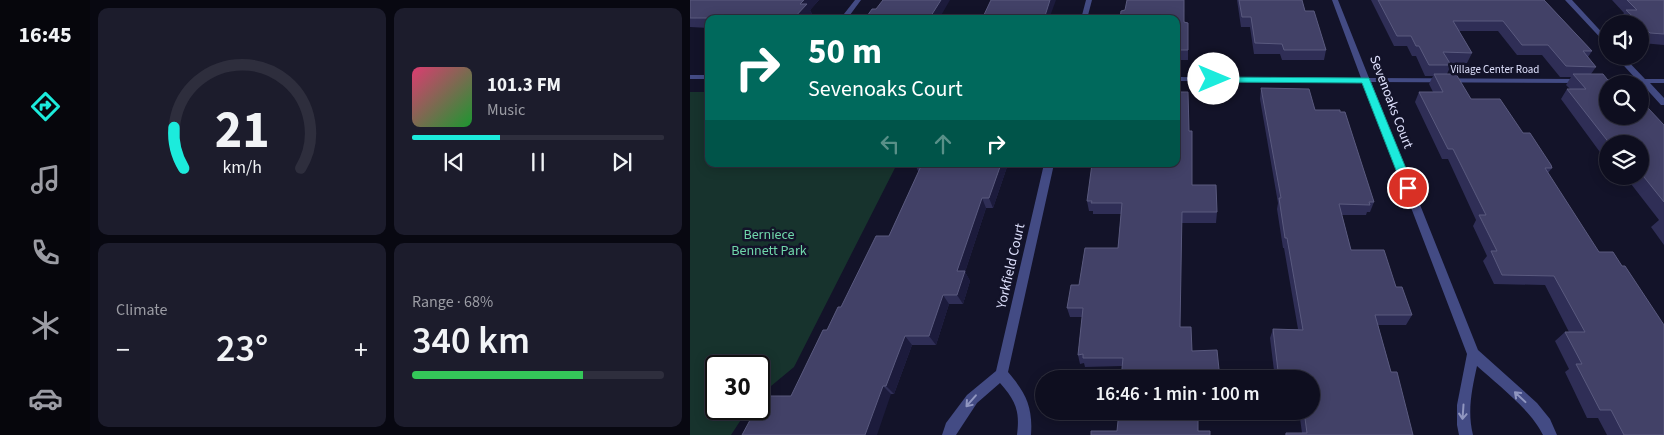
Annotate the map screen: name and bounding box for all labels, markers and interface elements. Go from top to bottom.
map controls [1599,15,1649,185]
button: sound [1599,15,1649,65]
text: 16:45 [18,19,72,51]
text: 50 m [808,27,882,77]
icon: right [725,35,790,100]
position arrow [1187,52,1239,104]
street label: Sevenoaks Court [1364,52,1418,152]
street label: Village Center Road [1451,62,1539,77]
text: 101.3 FM [487,72,561,99]
text: Sevenoaks Court [808,73,963,105]
button: search [1599,75,1649,125]
icon: directions [28,89,63,124]
text: 21 [215,94,269,168]
text: Music [487,99,525,121]
icon: left [876,130,904,158]
icon: ahead [929,130,957,158]
icon: right [982,130,1010,158]
button: layers [1599,135,1649,185]
icon: previous [440,148,468,176]
icon: pause [524,148,552,176]
icon: next [608,148,636,176]
text: km/h [222,155,262,180]
icon: music [28,162,63,197]
pin [1387,167,1429,209]
icon: arrive [1394,174,1422,202]
street label: Yorkfield Court [991,221,1031,312]
park label: Berniece Bennett Park [731,225,807,261]
icon: phone [28,235,63,270]
text: Range · 68% [412,291,493,313]
text: Climate [116,299,167,321]
icon: climate [28,308,63,343]
text: 340 km [412,314,530,368]
text: 23° [216,322,268,376]
text: − [116,330,130,370]
text: + [354,330,368,370]
speed limit sign: 30 [705,355,770,420]
icon: car [28,381,63,416]
text: 16:46 · 1 min · 100 m [1095,381,1260,408]
one-way arrow [1514,391,1527,403]
one-way arrow [965,395,977,408]
one-way arrow [1458,404,1467,420]

